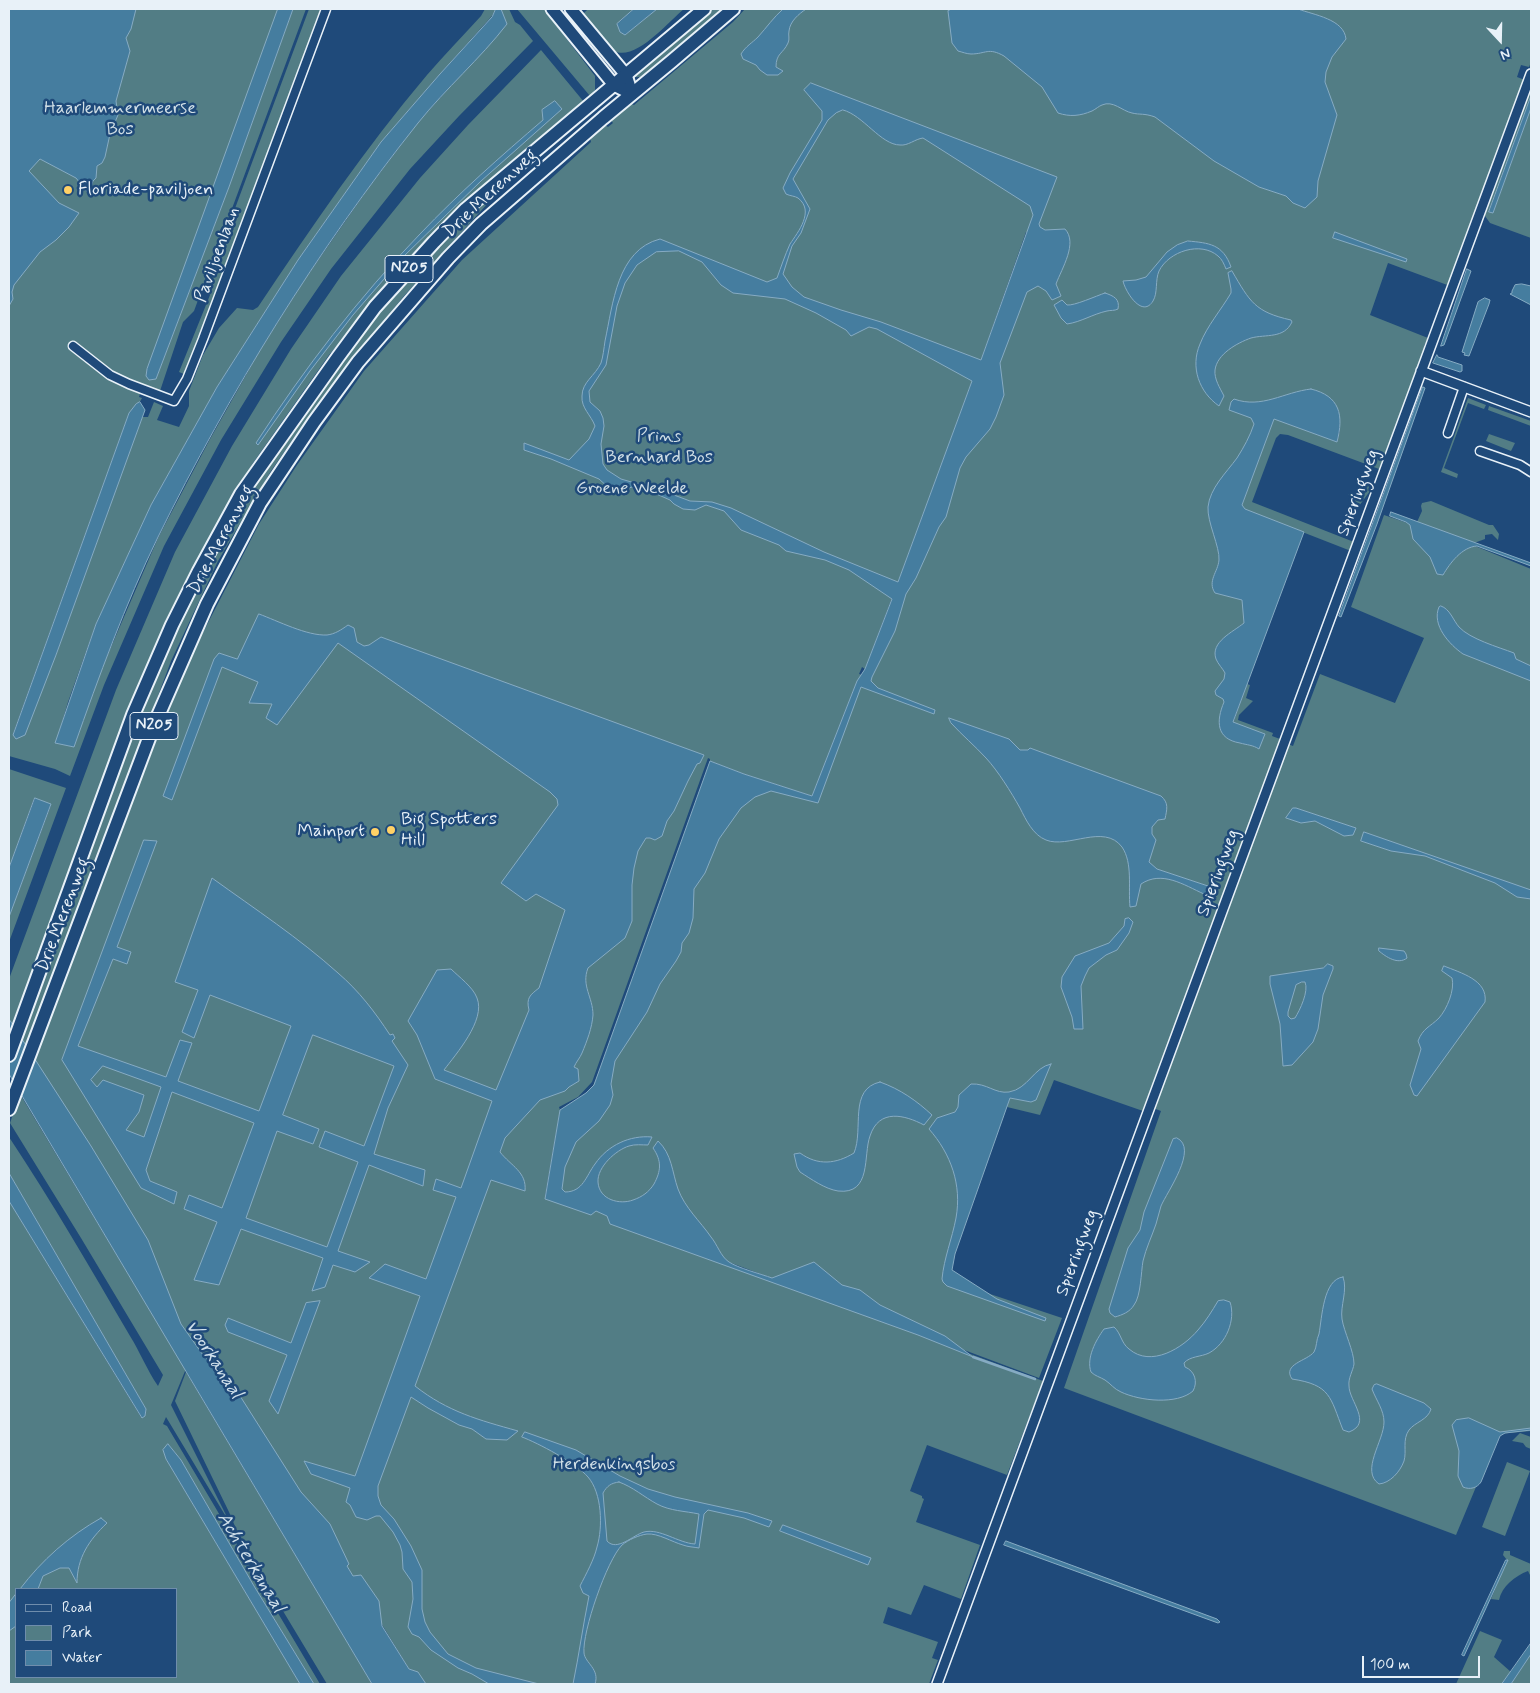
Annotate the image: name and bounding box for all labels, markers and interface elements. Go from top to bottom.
north arrow [1475,15,1525,65]
text: N [1498,44,1513,64]
park label: Haarlemmermeerse Bos [44,98,196,140]
street label: Drie Merenweg [440,145,542,243]
place label: Floriade-paviljoen [78,179,213,201]
marker: Floriade-paviljoen [62,184,74,196]
street label: Paviljoenlaan [191,204,245,306]
road number: N205 [385,255,433,282]
park label: Prins Bernhard Bos [605,426,713,468]
street label: Spieringweg [1333,447,1385,539]
park label: Groene Weelde [576,478,688,500]
street label: Drie Merenweg [184,482,260,598]
road number: N205 [130,712,178,739]
place label: Big Spotters Hill [401,809,497,852]
place label: Mainport [297,821,365,843]
marker: Big Spotters Hill [385,824,397,836]
marker: Mainport [369,826,381,838]
street label: Spieringweg [1193,827,1245,919]
street label: Drie Merenweg [32,855,96,975]
street label: Spieringweg [1052,1207,1104,1299]
water label: Voorkanaal [179,1317,247,1403]
park label: Herdenkingsbos [553,1454,675,1476]
water label: Achterkanaal [211,1509,289,1617]
legend [15,1588,178,1678]
text: Road [62,1598,92,1618]
text: Park [62,1623,92,1643]
scale bar [1365,1646,1482,1678]
text: Water [62,1648,102,1668]
text: 100 m [1370,1655,1410,1675]

